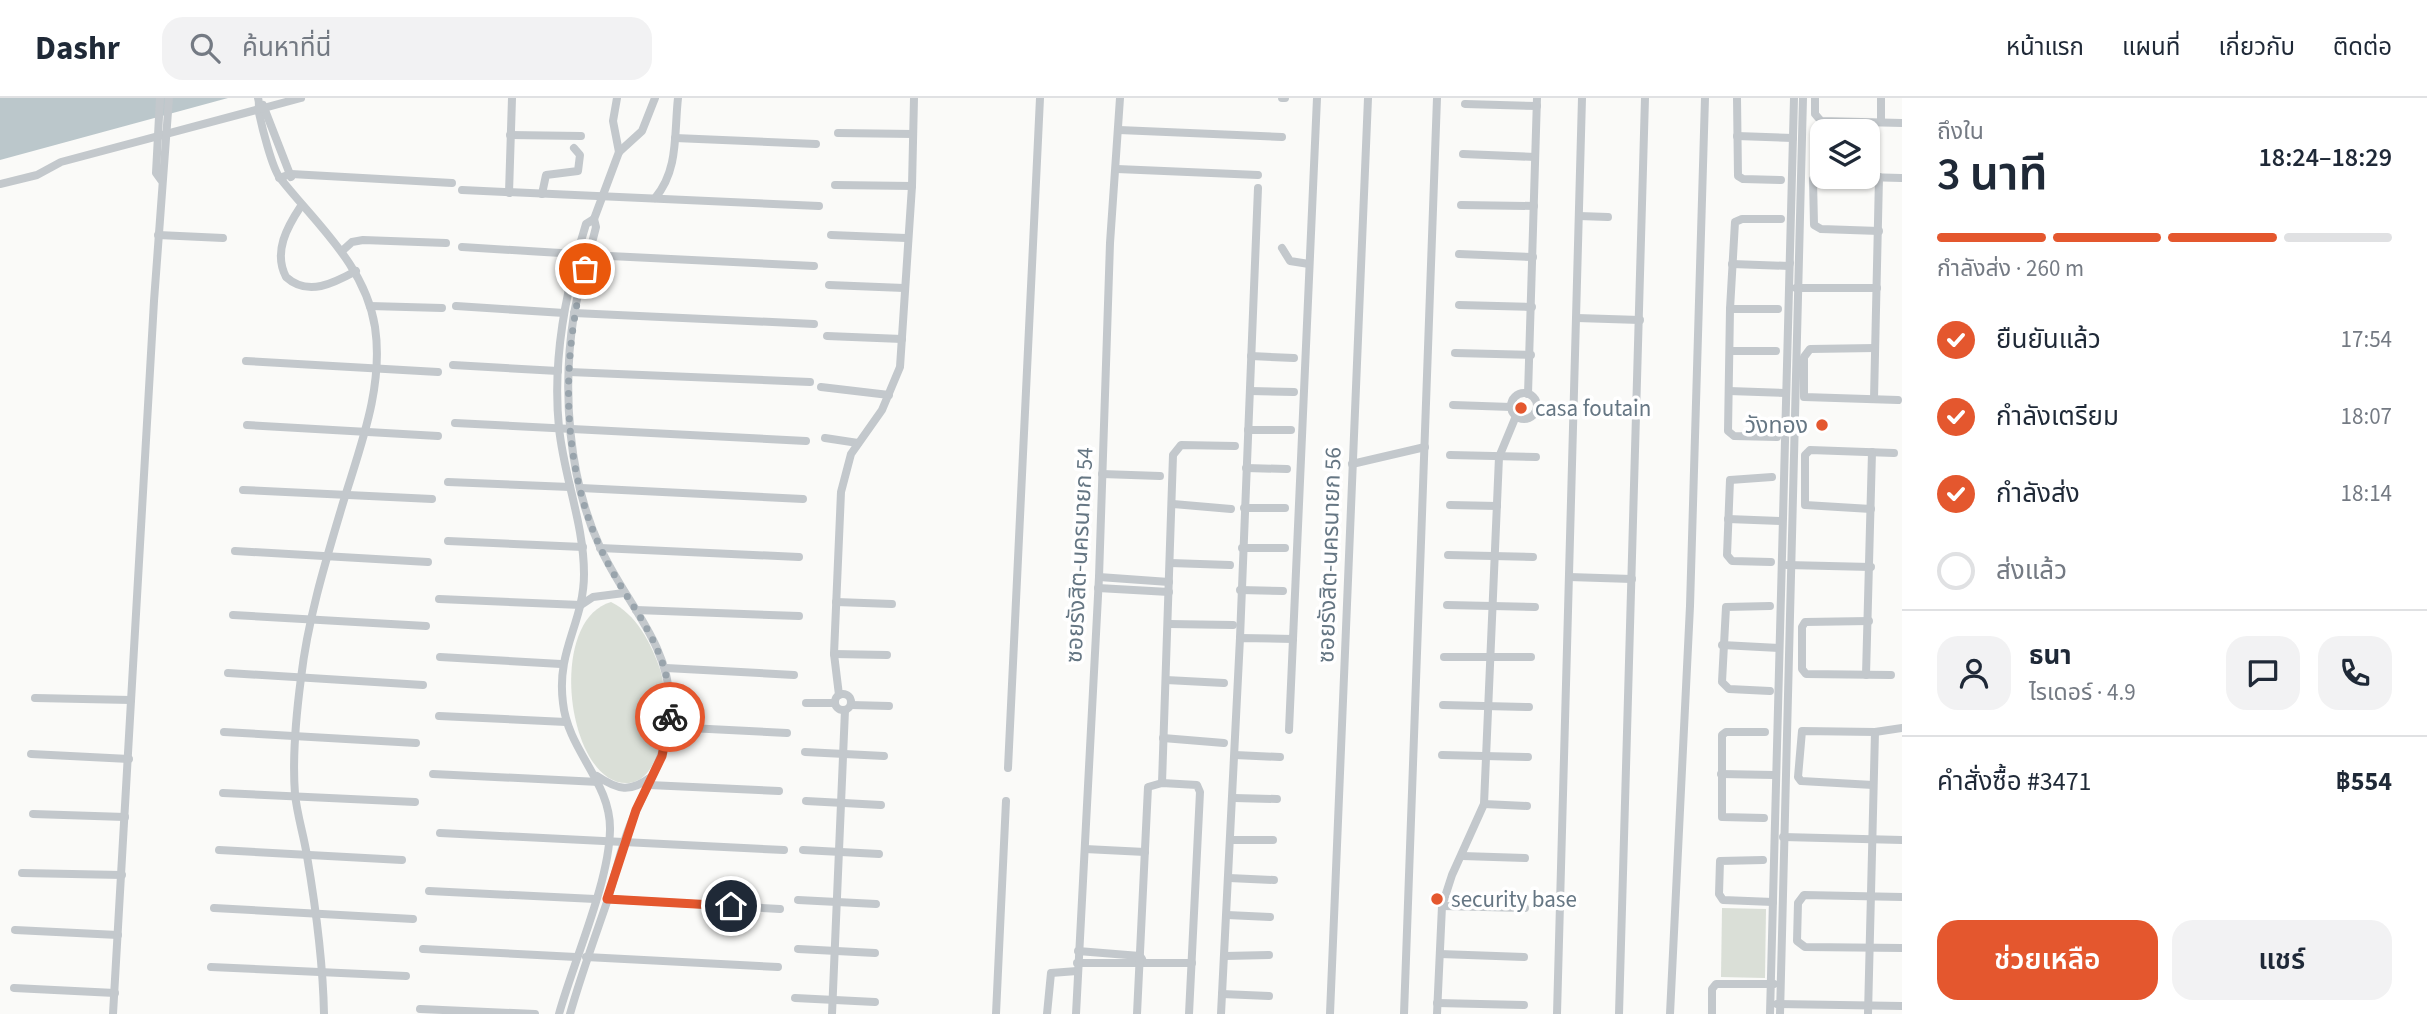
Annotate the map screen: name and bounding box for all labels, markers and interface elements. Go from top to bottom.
search box [162,17,652,80]
text: Dashr [35,25,120,72]
icon: search [186,29,224,67]
text: ค้นหาที่นี่ [242,29,331,66]
text: หน้าแรก [2006,30,2084,65]
text: แผนที่ [2122,30,2180,65]
text: เกี่ยวกับ [2218,30,2295,65]
text: ติดต่อ [2333,30,2392,65]
text: ถึงใน [1937,115,1984,148]
map controls [1810,119,1880,189]
button: layers [1810,119,1880,189]
text: 18:24–18:29 [2259,139,2392,176]
text: 3 นาที [1937,142,2048,207]
pin [555,239,615,299]
icon: bag [566,250,604,288]
text: กำลังส่ง · 260 m [1937,252,2084,285]
icon: check [1937,321,1975,359]
text: ยืนยันแล้ว [1996,321,2101,358]
text: 17:54 [2341,323,2392,356]
place label: casa foutain [1535,392,1651,425]
icon: check [1937,398,1975,436]
text: กำลังเตรียม [1996,398,2119,435]
marker: casa foutain [1513,400,1529,416]
text: 18:07 [2341,400,2392,433]
place label: วังทอง [1745,409,1808,442]
marker: วังทอง [1814,417,1830,433]
street label: ซอยรังสิต-นครนายก 54 [1057,446,1102,664]
street label: ซอยรังสิต-นครนายก 56 [1309,447,1350,664]
icon: check [1937,475,1975,513]
text: กำลังส่ง [1996,475,2080,512]
text: 18:14 [2341,477,2392,510]
text: ส่งแล้ว [1996,552,2067,589]
button: person [1937,636,2011,710]
button: chat [2226,636,2300,710]
button: phone [2318,636,2392,710]
text: ธนา [2029,637,2072,674]
text: ไรเดอร์ · 4.9 [2029,676,2136,709]
courier [635,682,705,752]
icon: bike [651,698,689,736]
text: คำสั่งซื้อ #3471 [1937,763,2092,800]
text: ฿554 [2336,763,2392,800]
pin [701,876,761,936]
place label: security base [1451,883,1577,916]
icon: home [712,887,750,925]
marker: security base [1429,891,1445,907]
button: ช่วยเหลือ [1937,920,2158,1000]
button: แชร์ [2172,920,2392,1000]

